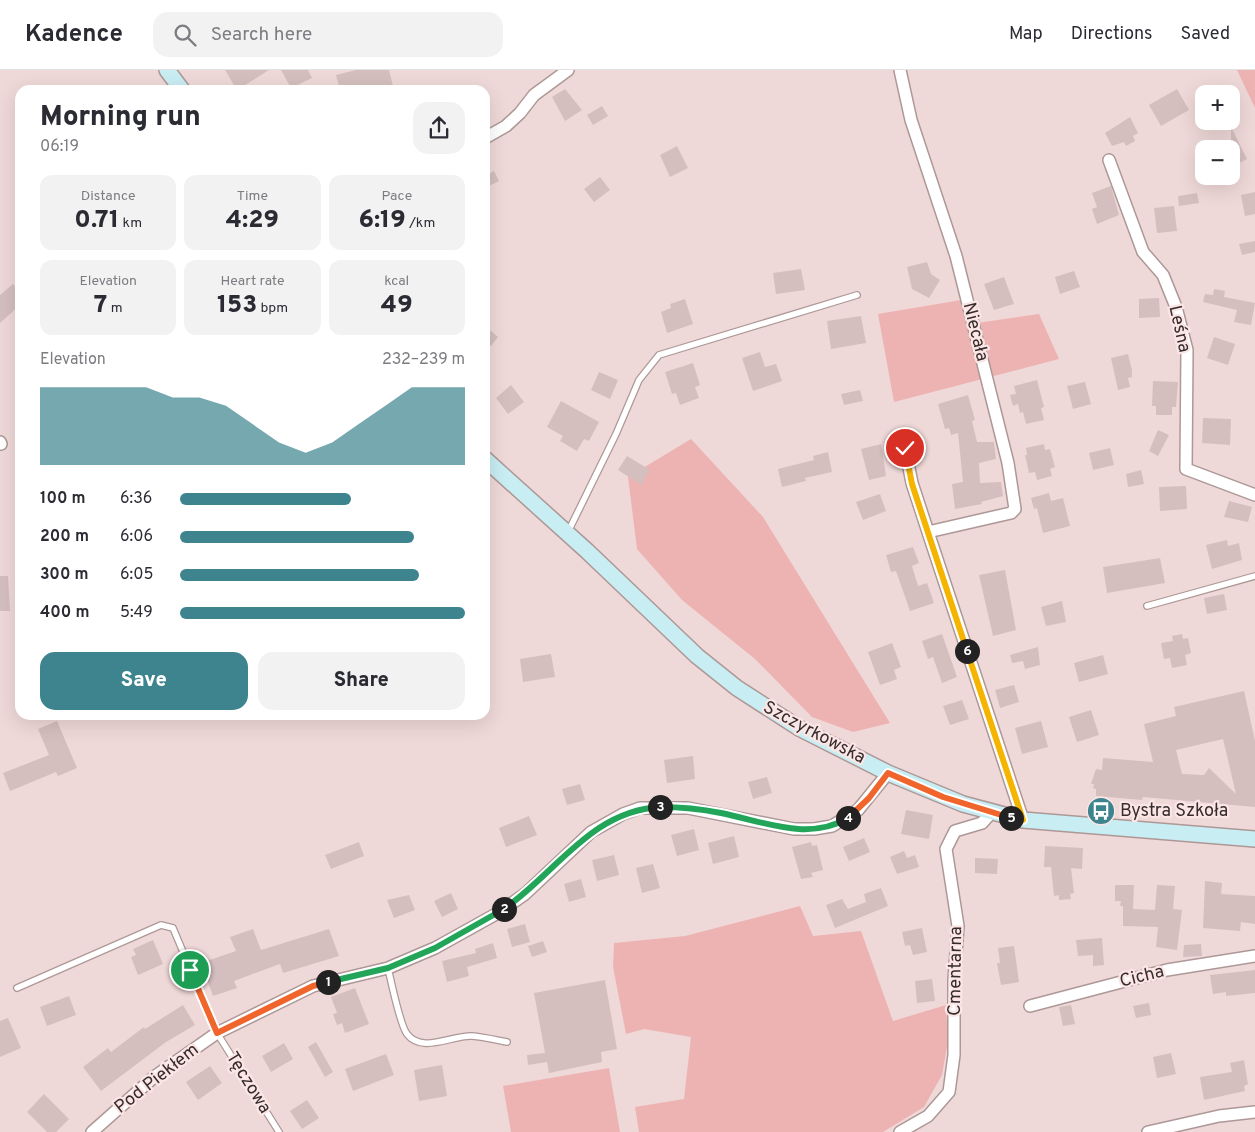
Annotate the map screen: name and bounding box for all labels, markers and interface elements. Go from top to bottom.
search box [153,12,503,57]
text: Kadence [25,20,123,50]
icon: search [171,21,199,49]
text: Search here [211,23,312,47]
text: Map [1009,23,1043,46]
text: Directions [1071,23,1153,46]
text: Saved [1181,23,1230,46]
map controls [1195,85,1240,185]
button: + [1195,85,1240,130]
text: Morning run [40,100,201,136]
button: share [413,102,465,154]
text: 06:19 [40,137,79,157]
button: − [1195,140,1240,185]
text: Distance [81,188,136,205]
text: Time [237,188,268,205]
text: Pace [381,188,412,205]
text: 0.71 [74,205,119,237]
text: 4:29 [226,205,279,237]
text: 6:19 [358,205,406,237]
text: km [119,215,142,232]
text: /km [406,215,435,232]
text: Elevation [79,273,137,290]
text: Heart rate [220,273,285,290]
text: kcal [384,273,409,290]
text: 7 [94,290,107,322]
text: 153 [217,290,257,322]
text: 49 [381,290,413,322]
text: m [107,300,123,317]
text: bpm [257,300,288,317]
street label: Niecała [957,300,993,364]
street label: Leśna [1162,303,1196,355]
text: Elevation [40,350,106,370]
text: 232–239 m [382,350,465,370]
pin [884,427,926,469]
icon: check [891,434,919,462]
text: 100 m [40,489,86,509]
text: 6:36 [120,489,152,509]
text: 200 m [40,527,89,547]
text: 6:06 [120,527,153,547]
text: 300 m [40,565,88,585]
text: 6:05 [120,565,153,585]
text: 400 m [40,603,89,623]
text: 5:49 [120,603,153,623]
pin: 6 [954,638,980,664]
text: 6 [963,643,972,660]
button: Save [40,652,248,710]
button: Share [258,652,465,710]
street label: Szczyrkowska [759,696,869,770]
pin: 3 [648,794,672,820]
bus stop icon: Bystra Szkoła [1086,796,1116,826]
text: 3 [656,799,665,816]
place label: Bystra Szkoła [1120,800,1228,823]
pin: 4 [836,806,860,830]
pin: 5 [998,806,1024,830]
text: 4 [844,810,853,827]
text: 5 [1007,810,1016,827]
pin: 2 [492,896,516,922]
text: 2 [500,901,509,918]
street label: Cmentarna [944,926,968,1016]
pin [169,949,211,991]
icon: arrive [176,956,204,984]
street label: Cicha [1117,960,1167,994]
pin: 1 [316,970,340,994]
text: 1 [326,974,331,991]
street label: Pod Piekłem [110,1039,204,1119]
street label: Tęczowa [220,1048,276,1118]

